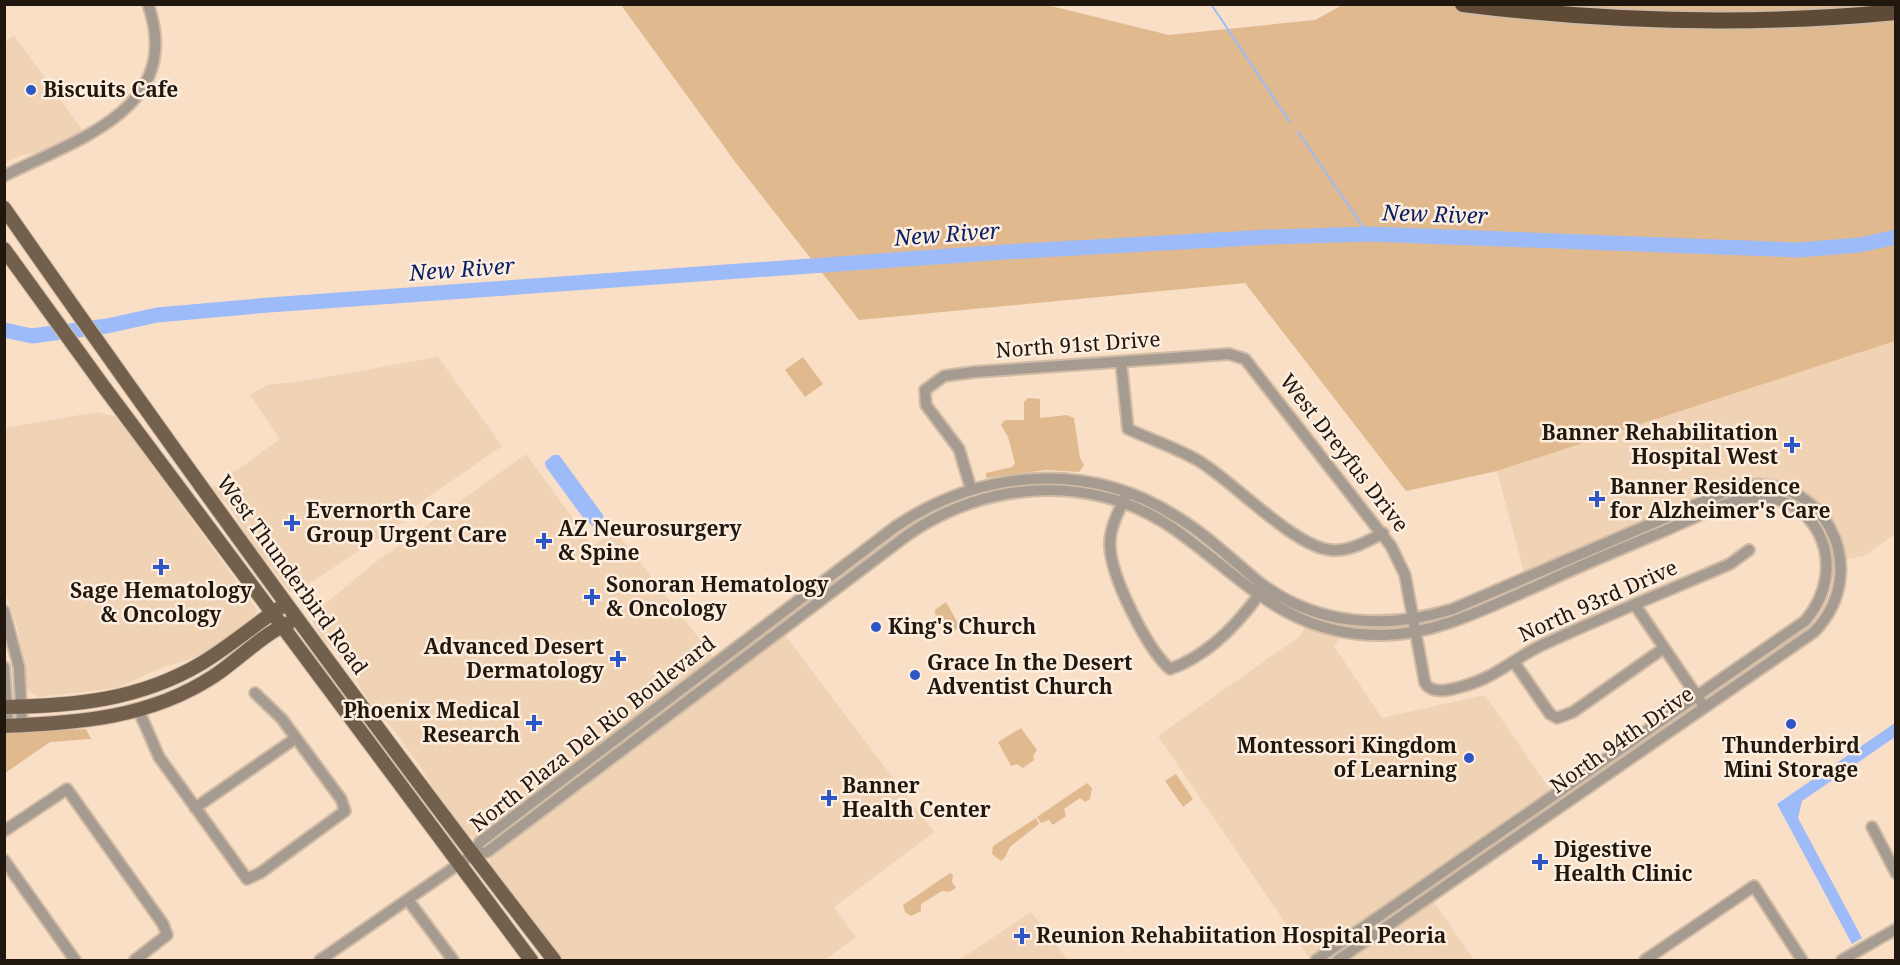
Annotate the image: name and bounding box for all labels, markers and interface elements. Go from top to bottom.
place label: Biscuits Cafe [43,75,178,103]
marker: Biscuits Cafe [24,83,38,97]
water label: New River [1381,196,1489,230]
water label: New River [892,214,1001,252]
water label: New River [407,249,516,287]
street label: North 91st Drive [995,324,1161,364]
street label: West Dreyfus Drive [1274,367,1415,537]
place label: Banner Rehabilitation Hospital West [1542,418,1778,470]
marker: Banner Rehabilitation Hospital West [1783,436,1801,454]
street label: West Thunderbird Road [211,469,375,680]
place label: Banner Residence for Alzheimer's Care [1610,472,1831,524]
marker: Banner Residence for Alzheimer's Care [1588,490,1606,508]
place label: Evernorth Care Group Urgent Care [306,496,507,548]
marker: Evernorth Care Group Urgent Care [283,514,301,532]
place label: AZ Neurosurgery & Spine [558,514,743,566]
marker: AZ Neurosurgery & Spine [535,532,553,550]
street label: North 93rd Drive [1514,552,1681,648]
marker: Sage Hematology & Oncology [152,558,170,576]
place label: Sonoran Hematology & Oncology [606,570,830,622]
place label: Sage Hematology & Oncology [70,576,253,628]
marker: Sonoran Hematology & Oncology [583,588,601,606]
place label: King's Church [888,612,1036,640]
marker: King's Church [869,620,883,634]
street label: North Plaza Del Rio Boulevard [464,629,721,838]
place label: Advanced Desert Dermatology [424,632,605,684]
place label: Grace In the Desert Adventist Church [927,648,1133,700]
marker: Advanced Desert Dermatology [609,650,627,668]
marker: Grace In the Desert Adventist Church [908,668,922,682]
street label: North 94th Drive [1544,679,1699,799]
place label: Phoenix Medical Research [343,696,521,748]
marker: Phoenix Medical Research [525,714,543,732]
marker: Thunderbird Mini Storage [1784,717,1798,731]
place label: Montessori Kingdom of Learning [1237,731,1457,783]
place label: Thunderbird Mini Storage [1722,731,1860,783]
marker: Montessori Kingdom of Learning [1462,751,1476,765]
place label: Banner Health Center [842,771,991,823]
marker: Banner Health Center [820,789,838,807]
place label: Digestive Health Clinic [1554,835,1692,887]
marker: Digestive Health Clinic [1531,853,1549,871]
place label: Reunion Rehabiitation Hospital Peoria [1036,921,1446,949]
marker: Reunion Rehabiitation Hospital Peoria [1013,927,1031,945]

